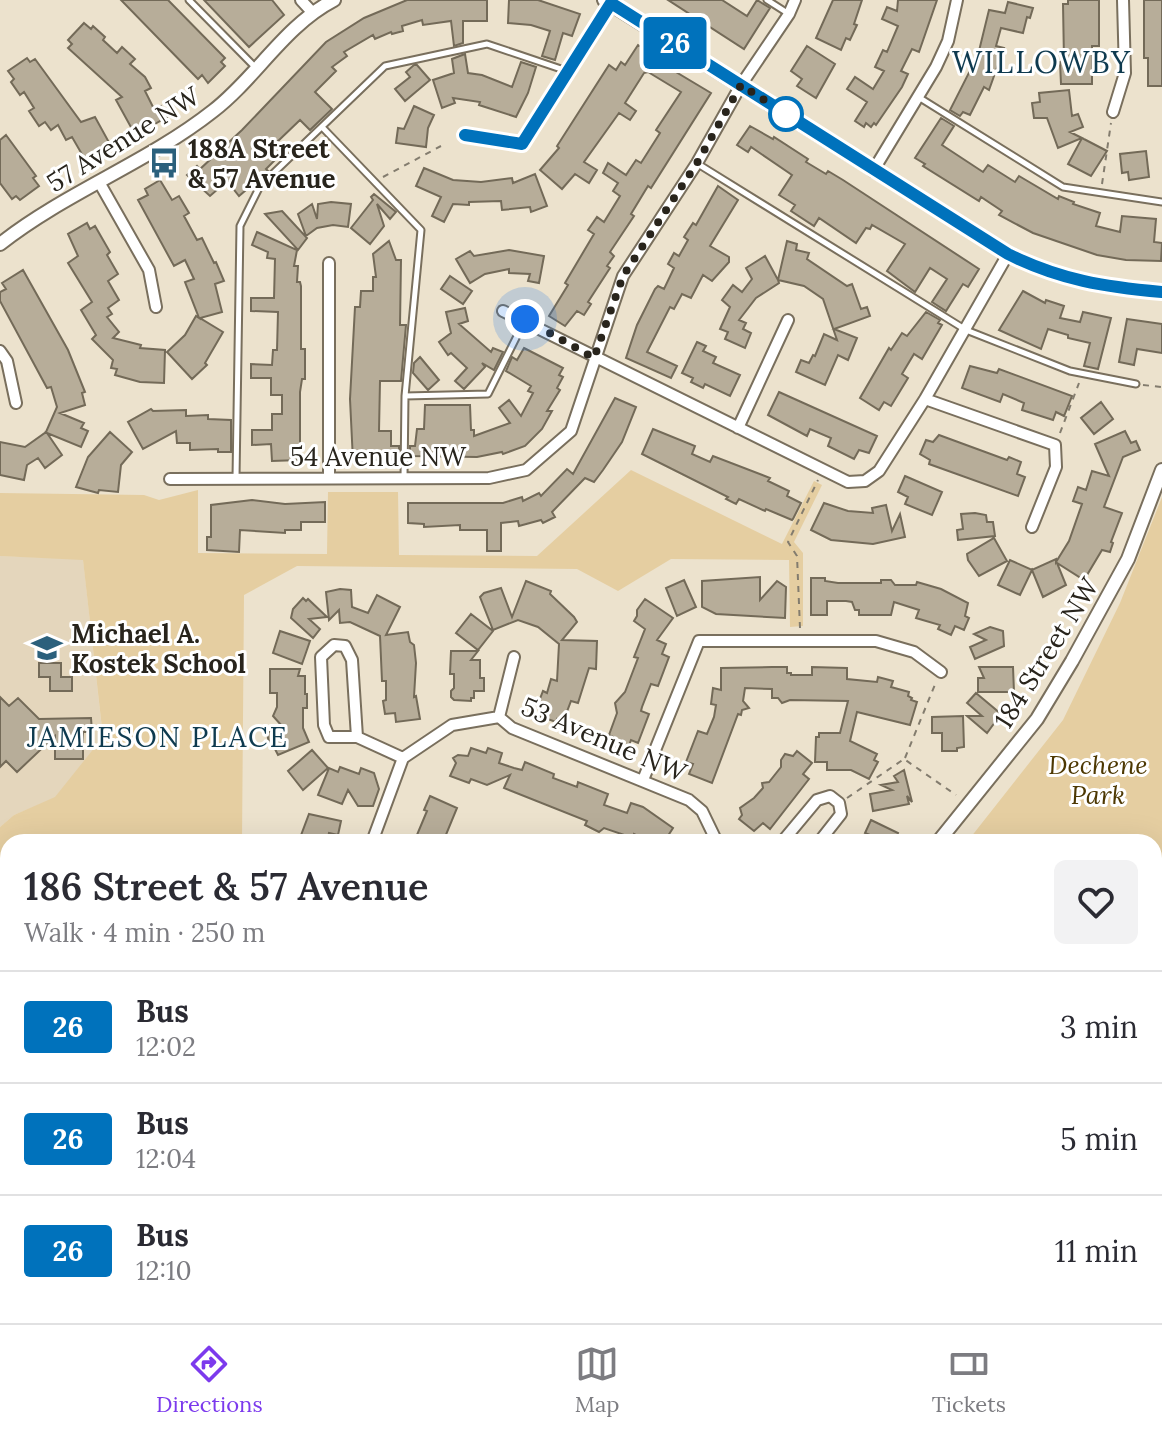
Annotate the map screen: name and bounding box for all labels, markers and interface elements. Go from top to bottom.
line badge: 26 [639,17,711,69]
text: 26 [659,25,691,61]
district label: WILLOWBY [952,43,1132,81]
street label: 57 Avenue NW [41,78,206,199]
unlabelled marker [769,97,803,131]
place label: 188A Street & 57 Avenue [188,132,336,195]
bus stop icon: 188A Street & 57 Avenue [147,146,181,180]
your location [505,299,545,339]
street label: 54 Avenue NW [290,440,467,473]
street label: 184 Street NW [987,571,1106,734]
place label: Michael A. Kostek School [71,617,246,680]
school or university icon: Michael A. Kostek School [30,631,64,665]
street label: 53 Avenue NW [516,689,693,789]
district label: JAMIESON PLACE [26,719,289,755]
park label: Dechene Park [1048,748,1148,811]
button: heart [1054,860,1138,944]
text: 186 Street & 57 Avenue [24,862,428,910]
text: Walk · 4 min · 250 m [24,916,265,949]
text: Bus [136,992,189,1030]
text: 3 min [1060,1008,1138,1046]
text: 26 [52,1009,84,1045]
text: 12:02 [136,1030,196,1063]
text: Bus [136,1104,189,1142]
text: 5 min [1060,1120,1138,1158]
text: 26 [52,1121,84,1157]
text: 12:04 [136,1142,196,1175]
text: Bus [136,1216,189,1254]
text: 11 min [1055,1232,1138,1270]
text: 26 [52,1233,84,1269]
text: 12:10 [136,1254,192,1287]
tab: Directions [156,1342,263,1418]
tab: Map [575,1342,620,1418]
tab: Tickets [932,1342,1006,1418]

